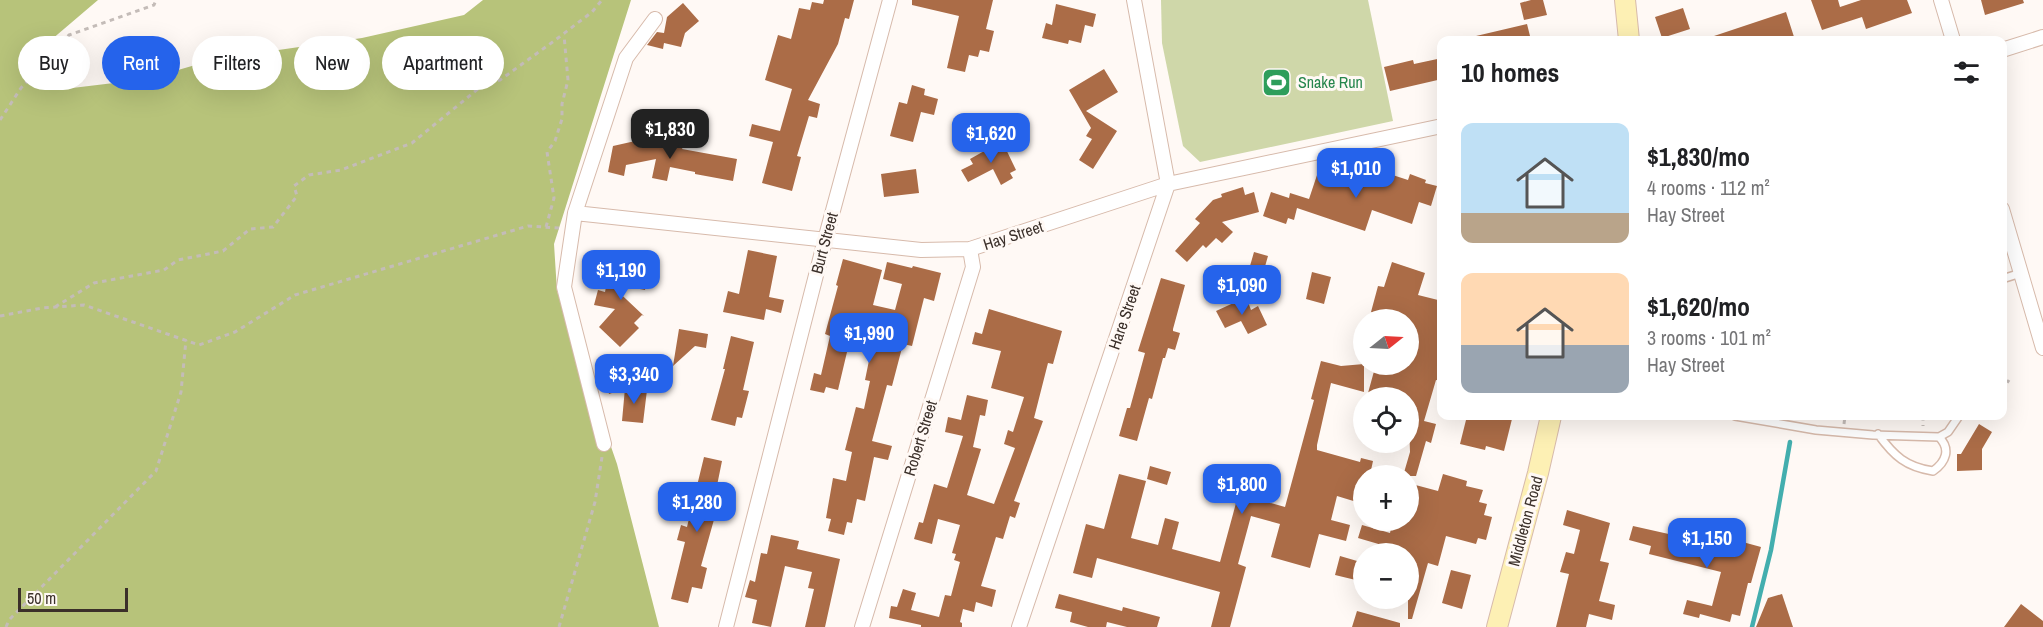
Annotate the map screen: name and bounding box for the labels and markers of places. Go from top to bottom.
sports icon: Snake Run [1261,66,1293,98]
place label: Snake Run [1298,71,1363,93]
pin: $1,830 [621,109,719,160]
pin: $1,620 [942,113,1040,164]
pin: $1,010 [1307,148,1405,199]
pin: $1,190 [572,250,670,301]
pin: $1,090 [1193,265,1291,316]
pin: $1,990 [820,313,918,364]
pin: $3,340 [585,354,683,405]
pin: $1,800 [1193,464,1291,515]
pin: $1,280 [648,482,746,533]
pin: $1,150 [1658,518,1756,569]

